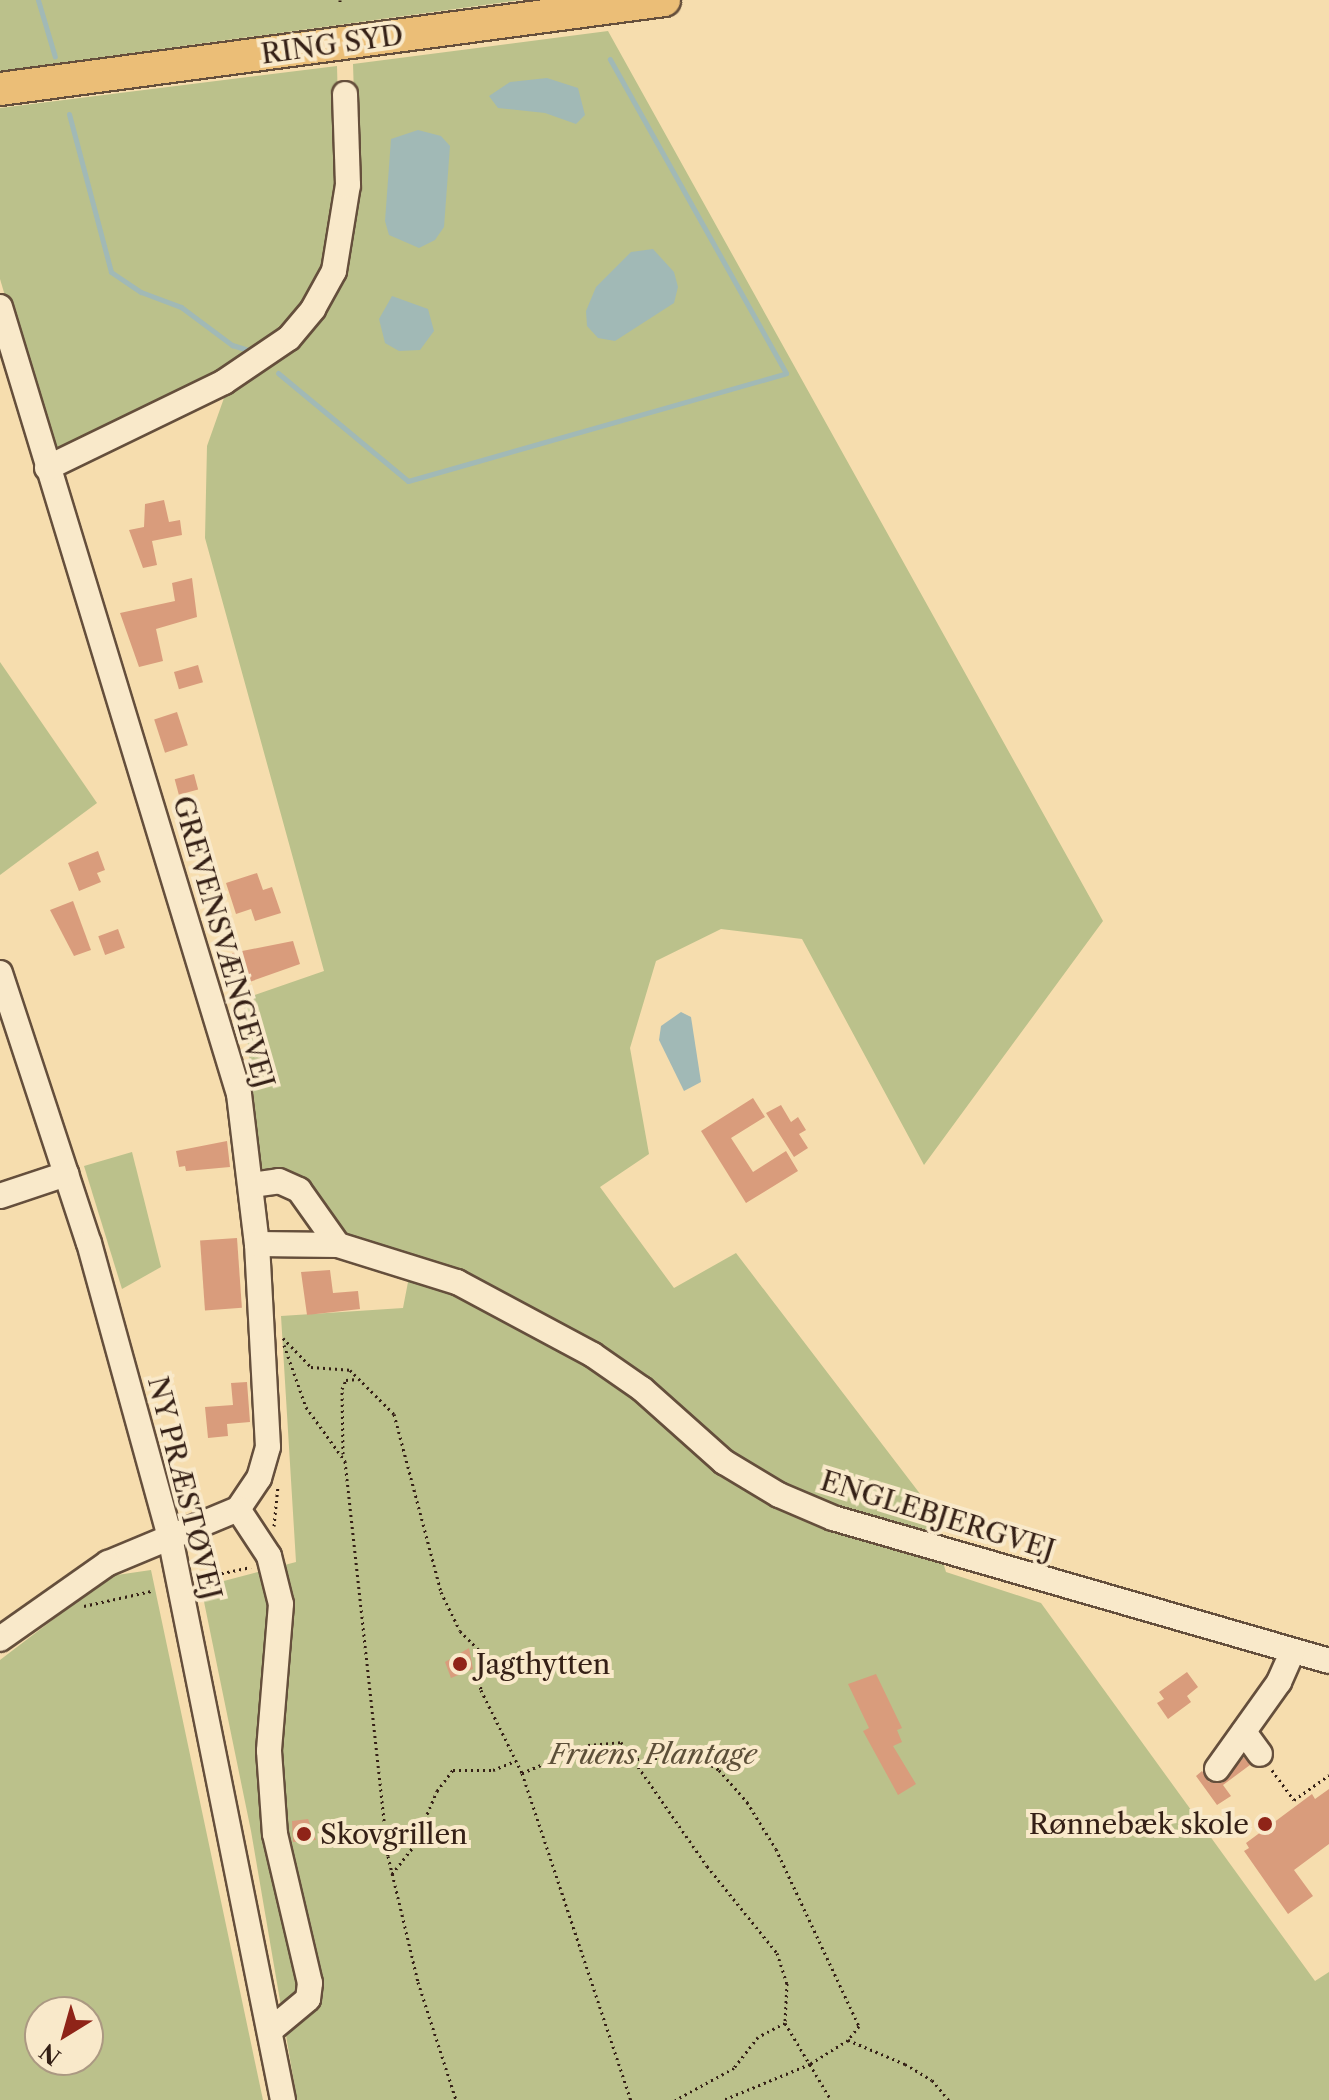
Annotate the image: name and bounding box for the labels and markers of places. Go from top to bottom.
place label: Jagthytten [476,1647,610,1681]
marker: Jagthytten [451,1655,469,1673]
place label: Rønnebæk skole [1028,1807,1249,1841]
marker: Rønnebæk skole [1256,1815,1274,1833]
place label: Skovgrillen [320,1817,468,1851]
marker: Skovgrillen [295,1825,313,1843]

